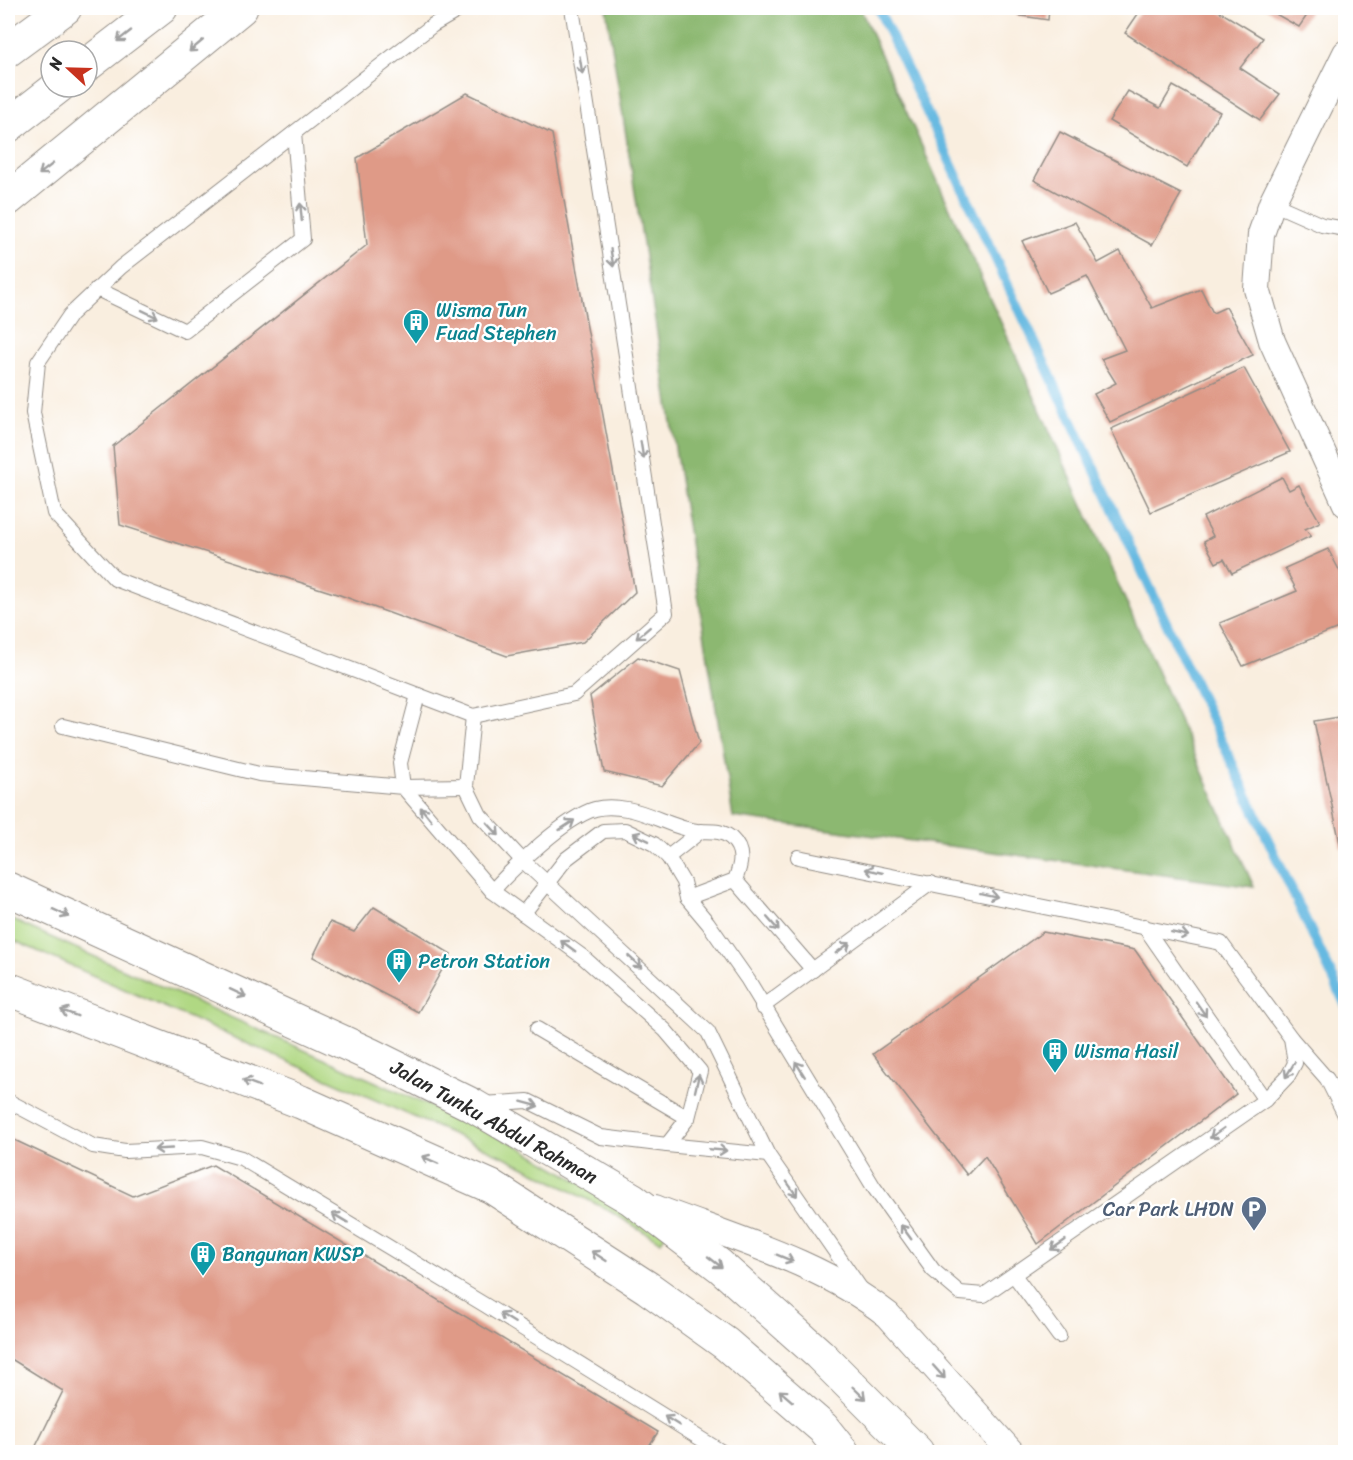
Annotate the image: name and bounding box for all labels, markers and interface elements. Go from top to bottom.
one-way arrow [116,30,132,43]
north arrow [39,39,99,99]
one-way arrow [189,39,205,52]
text: N [40,52,71,75]
one-way arrow [576,55,587,75]
one-way arrow [38,163,54,176]
one-way arrow [295,203,306,223]
one-way arrow [606,247,617,267]
place label: Wisma Tun Fuad Stephen [436,293,557,351]
building icon: Wisma Tun Fuad Stephen [401,307,431,345]
one-way arrow [140,309,158,321]
one-way arrow [637,440,648,460]
one-way arrow [636,626,651,640]
one-way arrow [419,806,432,822]
one-way arrow [559,819,576,832]
one-way arrow [486,821,500,836]
one-way arrow [632,831,650,843]
one-way arrow [865,865,884,877]
one-way arrow [978,890,998,901]
one-way arrow [51,907,69,919]
one-way arrow [766,916,780,931]
one-way arrow [1169,929,1189,940]
one-way arrow [560,940,576,952]
one-way arrow [835,942,851,954]
place label: Petron Station [418,944,550,979]
building icon: Petron Station [384,946,414,984]
one-way arrow [627,955,642,969]
one-way arrow [229,988,247,1000]
one-way arrow [1195,1000,1207,1016]
one-way arrow [60,1007,79,1018]
place label: Wisma Hasil [1074,1034,1180,1069]
building icon: Wisma Hasil [1040,1036,1070,1074]
street label: Jalan Tunku Abdul Rahman [383,1050,605,1194]
one-way arrow [794,1061,806,1078]
one-way arrow [1284,1061,1296,1078]
one-way arrow [691,1074,703,1093]
one-way arrow [242,1077,261,1088]
one-way arrow [520,1100,539,1111]
one-way arrow [1210,1127,1226,1140]
one-way arrow [154,1144,173,1155]
one-way arrow [707,1145,727,1156]
one-way arrow [421,1154,440,1165]
one-way arrow [786,1180,798,1196]
place label: Car Park LHDN [1103,1192,1234,1227]
parking icon: Car Park LHDN [1239,1194,1269,1232]
one-way arrow [332,1212,349,1224]
one-way arrow [900,1225,912,1241]
place label: Bangunan KWSP [222,1237,364,1272]
building icon: Bangunan KWSP [188,1239,218,1277]
one-way arrow [1050,1240,1067,1252]
one-way arrow [591,1249,608,1261]
one-way arrow [775,1253,794,1264]
one-way arrow [706,1255,722,1268]
one-way arrow [499,1312,516,1324]
one-way arrow [932,1364,946,1379]
one-way arrow [852,1385,867,1400]
one-way arrow [779,1389,794,1403]
one-way arrow [664,1415,681,1427]

